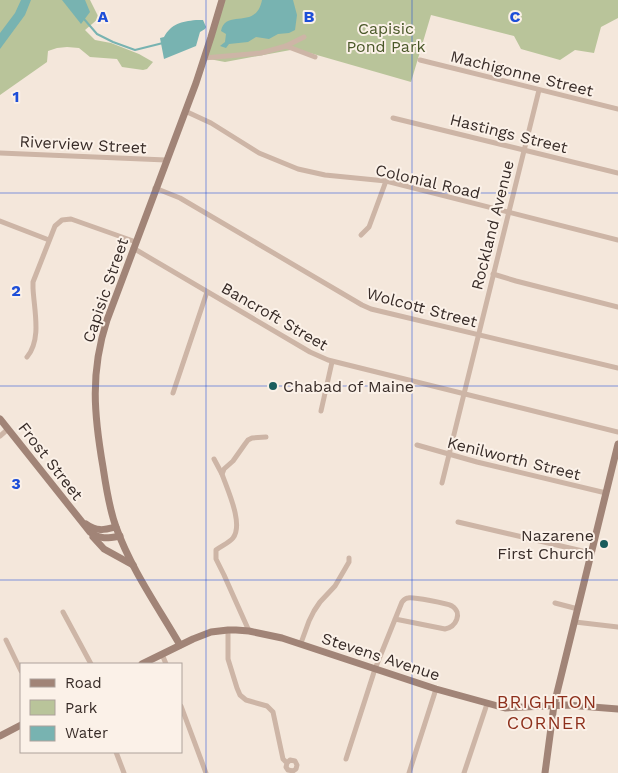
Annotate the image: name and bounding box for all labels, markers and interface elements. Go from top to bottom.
text: A [98,7,109,26]
text: B [304,7,315,26]
text: C [510,7,521,26]
park label: Capisic Pond Park [346,19,426,56]
street label: Machigonne Street [448,47,596,100]
text: 1 [13,87,19,106]
street label: Hastings Street [448,110,570,157]
street label: Riverview Street [19,132,147,157]
street label: Rockland Avenue [467,158,518,292]
street label: Colonial Road [374,160,482,203]
street label: Capisic Street [79,235,132,345]
street label: Bancroft Street [218,278,332,355]
text: 2 [11,281,21,300]
street label: Wolcott Street [364,284,480,331]
place label: Chabad of Maine [283,377,414,396]
marker: Chabad of Maine [267,380,279,392]
street label: Frost Street [14,419,87,504]
street label: Kenilworth Street [445,433,583,484]
text: 3 [11,474,21,493]
place label: Nazarene First Church [497,526,594,563]
marker: Nazarene First Church [598,538,610,550]
street label: Stevens Avenue [319,628,442,685]
legend [20,663,182,753]
text: Road [65,674,102,692]
district label: BRIGHTON CORNER [497,691,597,733]
text: Park [65,699,98,717]
text: Water [65,724,108,742]

